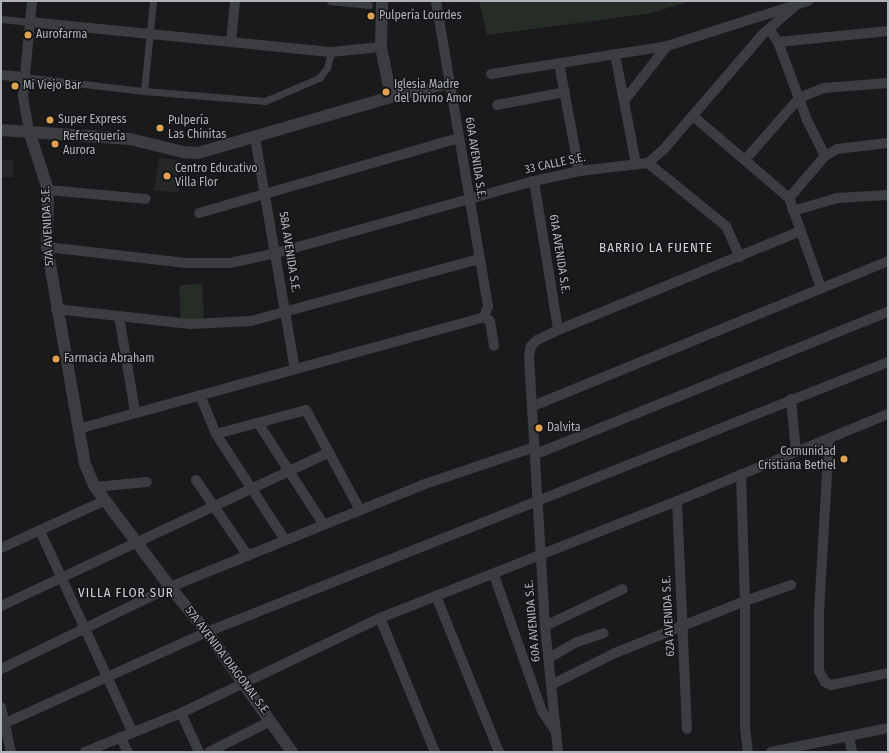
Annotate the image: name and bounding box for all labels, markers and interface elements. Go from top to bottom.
place label: Pulpería Lourdes [379,9,462,23]
marker: Pulpería Lourdes [366,11,376,21]
place label: Aurofarma [36,28,87,42]
marker: Aurofarma [23,30,33,40]
place label: Iglesia Madre del Divino Amor [394,78,472,106]
place label: Mi Viejo Bar [23,79,81,93]
marker: Mi Viejo Bar [10,81,20,91]
marker: Iglesia Madre del Divino Amor [381,87,391,97]
place label: Super Express [58,113,127,127]
place label: Pulpería Las Chinitas [168,114,226,142]
marker: Super Express [45,115,55,125]
street label: 60A AVENIDA S.E. [461,116,489,200]
marker: Pulpería Las Chinitas [155,123,165,133]
place label: Refresquería Aurora [63,130,126,158]
marker: Refresquería Aurora [50,139,60,149]
street label: 33 CALLE S.E. [523,151,587,177]
place label: Centro Educativo Villa Flor [175,162,258,190]
marker: Centro Educativo Villa Flor [162,171,172,181]
street label: 57A AVENIDA S.E. [39,186,57,266]
street label: 58A AVENIDA S.E. [276,211,302,293]
street label: 61A AVENIDA S.E. [546,213,572,295]
district label: BARRIO LA FUENTE [599,240,713,256]
place label: Farmacia Abraham [64,352,154,366]
marker: Farmacia Abraham [51,354,61,364]
place label: Dalvita [547,421,581,435]
marker: Dalvita [534,423,544,433]
place label: Comunidad Cristiana Bethel [758,445,836,473]
marker: Comunidad Cristiana Bethel [839,454,849,464]
street label: 62A AVENIDA S.E. [660,575,678,657]
street label: 60A AVENIDA S.E. [522,579,544,663]
district label: VILLA FLOR SUR [78,585,174,601]
street label: 57A AVENIDA DIAGONAL S.E. [181,604,273,718]

